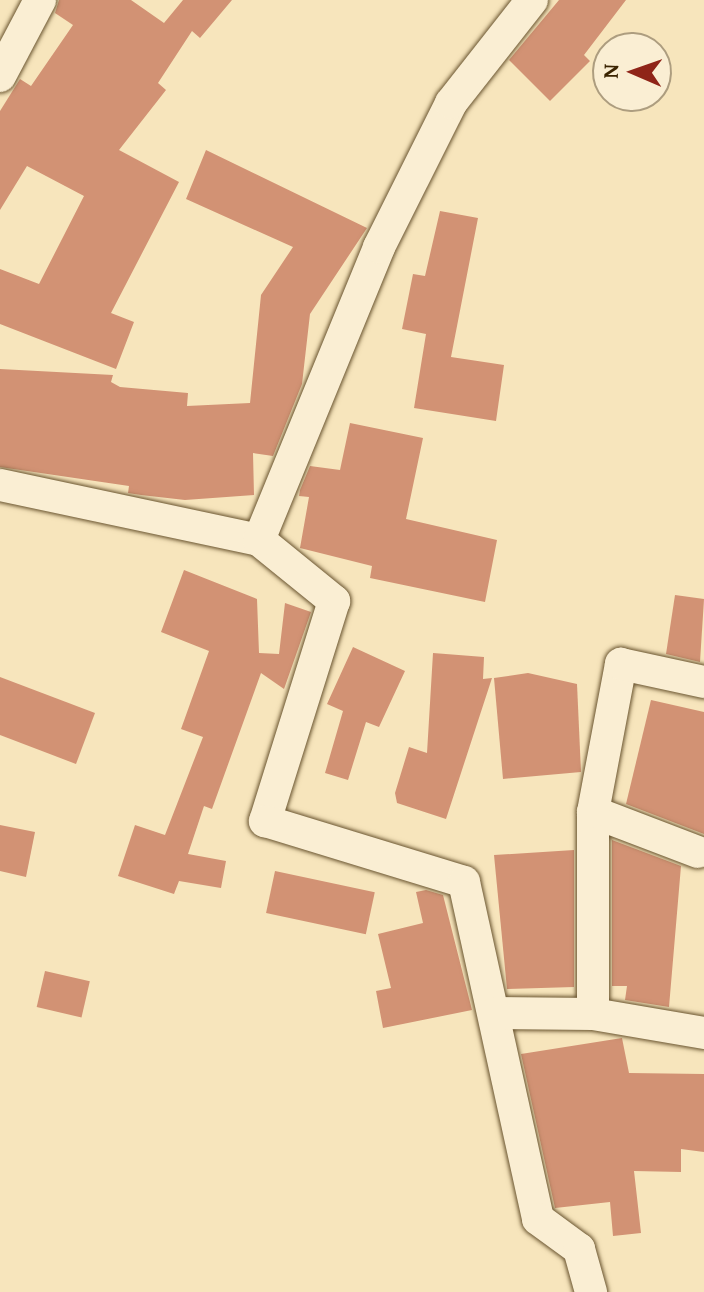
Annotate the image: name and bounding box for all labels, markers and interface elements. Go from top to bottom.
north arrow [592,32,672,112]
text: N [594,63,626,79]

